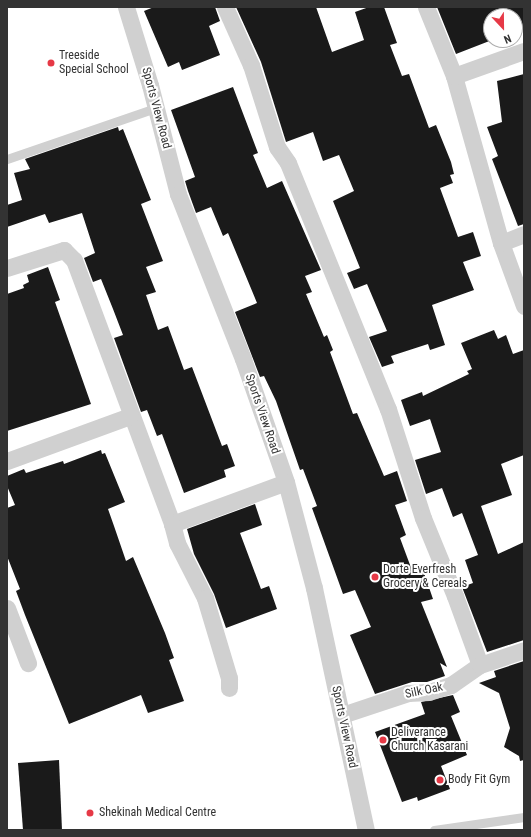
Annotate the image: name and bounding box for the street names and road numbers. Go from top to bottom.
street label: Sports View Road [138,66,174,150]
street label: Sports View Road [242,372,282,456]
street label: Silk Oak [404,680,444,702]
street label: Sports View Road [328,685,360,769]

